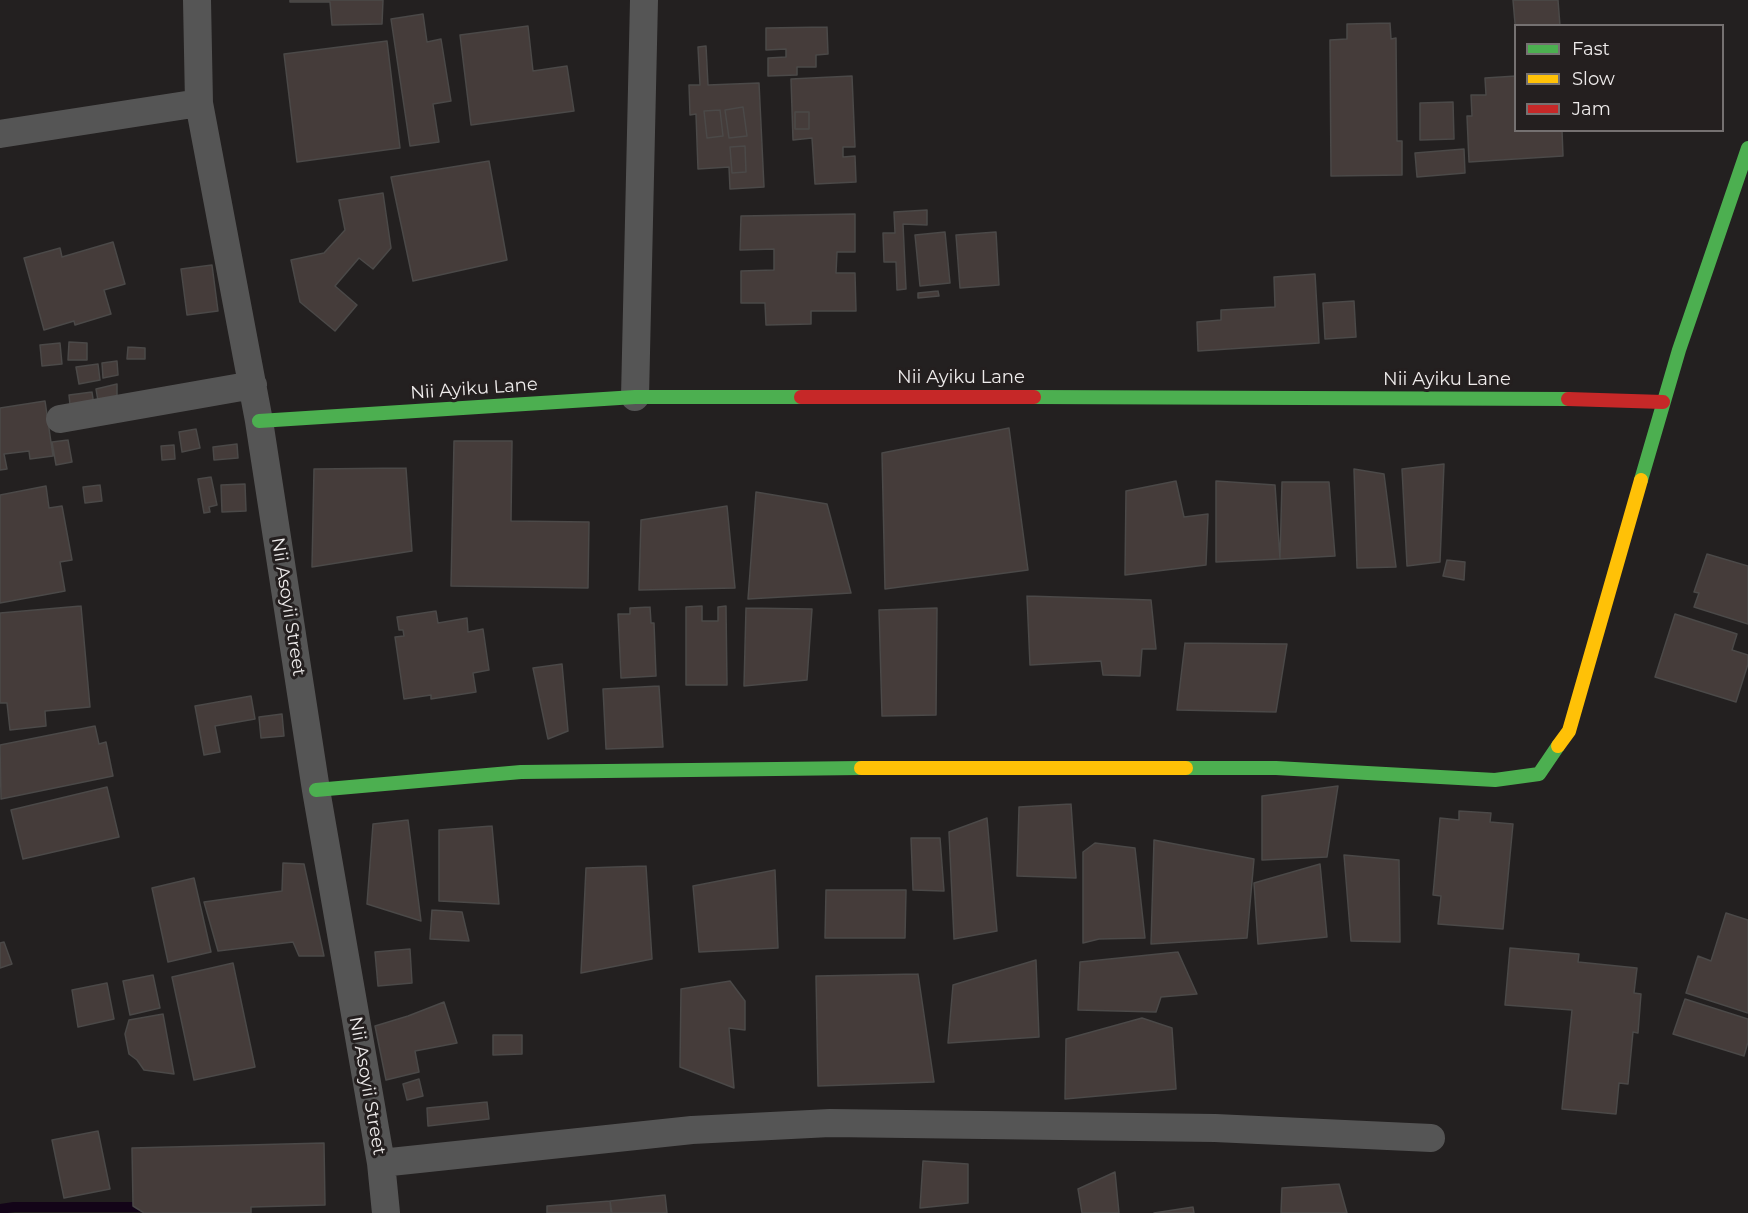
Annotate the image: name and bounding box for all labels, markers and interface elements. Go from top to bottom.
legend [1514,24,1724,132]
text: Fast [1572,38,1610,60]
text: Slow [1572,68,1615,90]
text: Jam [1572,98,1611,120]
street label: Nii Ayiku Lane [897,367,1025,389]
street label: Nii Ayiku Lane [1383,369,1511,391]
street label: Nii Ayiku Lane [410,374,538,404]
street label: Nii Asoyii Street [266,536,310,678]
street label: Nii Asoyii Street [344,1015,390,1157]

